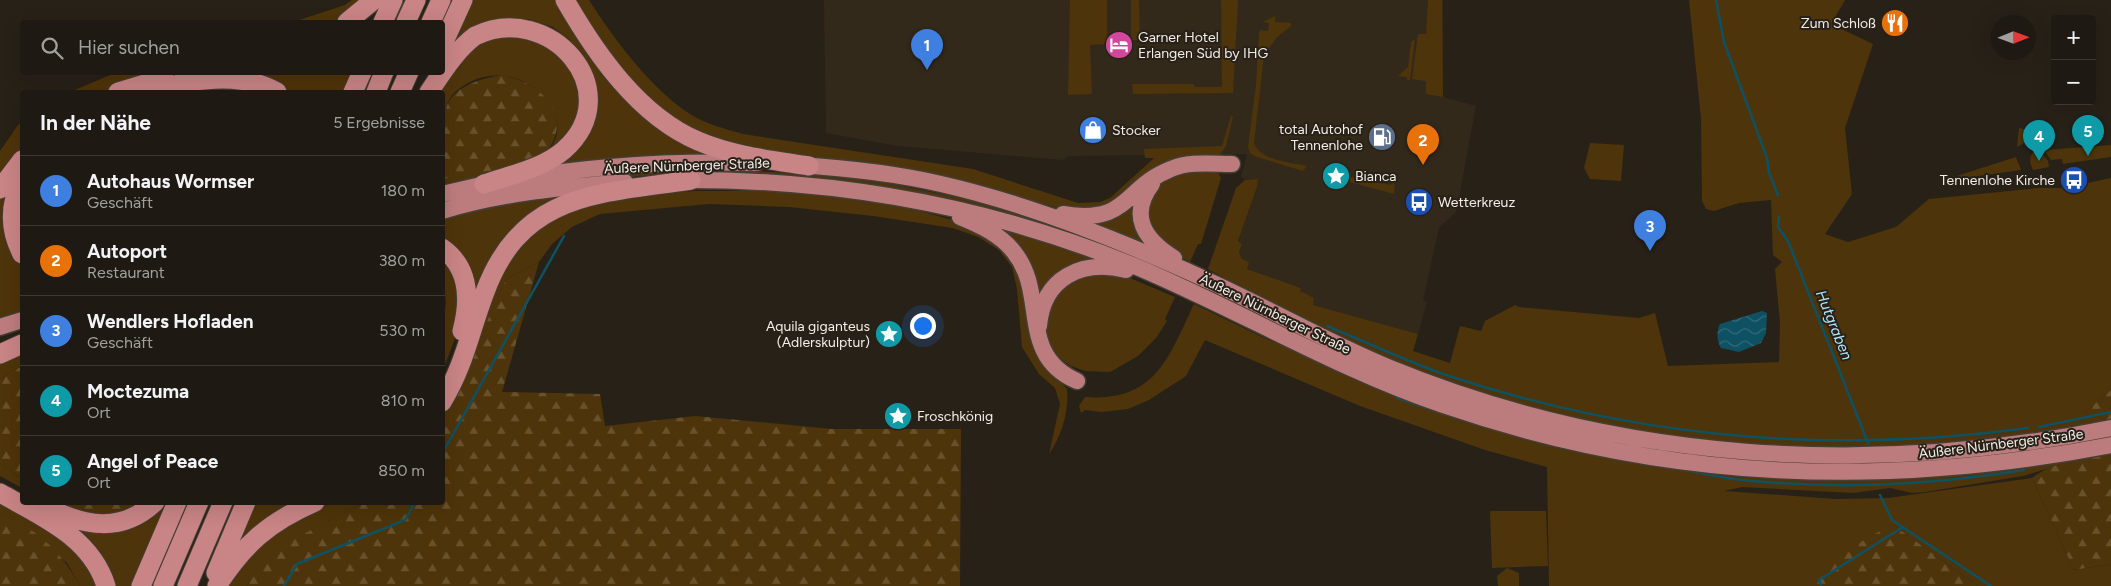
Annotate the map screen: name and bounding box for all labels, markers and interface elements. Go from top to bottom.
restaurant icon: Zum Schloß [1880,8,1910,38]
place label: Zum Schloß [1801,15,1876,32]
north arrow [1991,15,2036,60]
map controls [2051,15,2096,105]
button: + [2051,15,2096,60]
search box [20,20,445,75]
pin: 1 [911,29,943,70]
place label: Garner Hotel Erlangen Süd by IHG [1138,29,1268,62]
hotel icon: Garner Hotel Erlangen Süd by IHG [1104,30,1134,60]
icon: search [38,34,66,62]
text: Hier suchen [78,36,179,59]
button: − [2051,60,2096,105]
text: In der Nähe [40,110,151,135]
text: 5 Ergebnisse [333,113,425,132]
shop icon: Stocker [1078,115,1108,145]
pin: 5 [2072,115,2104,156]
pin: 4 [2023,120,2055,161]
place label: total Autohof Tennenlohe [1279,121,1364,154]
place label: Stocker [1112,122,1161,139]
fuel station icon: total Autohof Tennenlohe [1367,122,1397,152]
pin: 2 [1407,124,1439,165]
street label: Äußere Nürnberger Straße [604,155,770,177]
place icon: Bianca [1321,161,1351,191]
bus stop icon: Tennenlohe Kirche [2059,165,2089,195]
place label: Bianca [1355,168,1396,185]
text: Autohaus Wormser [87,170,254,193]
place label: Tennenlohe Kirche [1940,172,2055,189]
text: 1 [53,181,59,200]
text: 180 m [381,181,425,200]
bus stop icon: Wetterkreuz [1404,187,1434,217]
text: Geschäft [87,193,153,212]
place label: Wetterkreuz [1438,194,1515,211]
pin: 3 [1634,210,1666,251]
text: Autoport [87,240,167,263]
text: 2 [51,251,61,270]
text: 380 m [379,251,425,270]
text: Restaurant [87,263,165,282]
street label: Äußere Nürnberger Straße [1197,270,1354,358]
water label: Hutgraben [1812,288,1856,362]
text: Wendlers Hofladen [87,310,254,333]
your location [910,313,936,339]
place label: Aquila giganteus (Adlerskulptur) [766,318,870,351]
place icon: Aquila giganteus (Adlerskulptur) [874,319,904,349]
text: 3 [52,321,60,340]
text: 530 m [379,321,425,340]
text: Geschäft [87,333,153,352]
text: Moctezuma [87,380,189,403]
text: 4 [51,391,61,410]
text: 810 m [381,391,425,410]
place icon: Froschkönig [883,401,913,431]
text: Ort [87,403,111,422]
place label: Froschkönig [917,408,993,425]
street label: Äußere Nürnberger Straße [1918,425,2085,463]
text: Angel of Peace [87,450,218,473]
text: 5 [51,461,61,480]
text: 850 m [378,461,425,480]
text: Ort [87,473,111,492]

